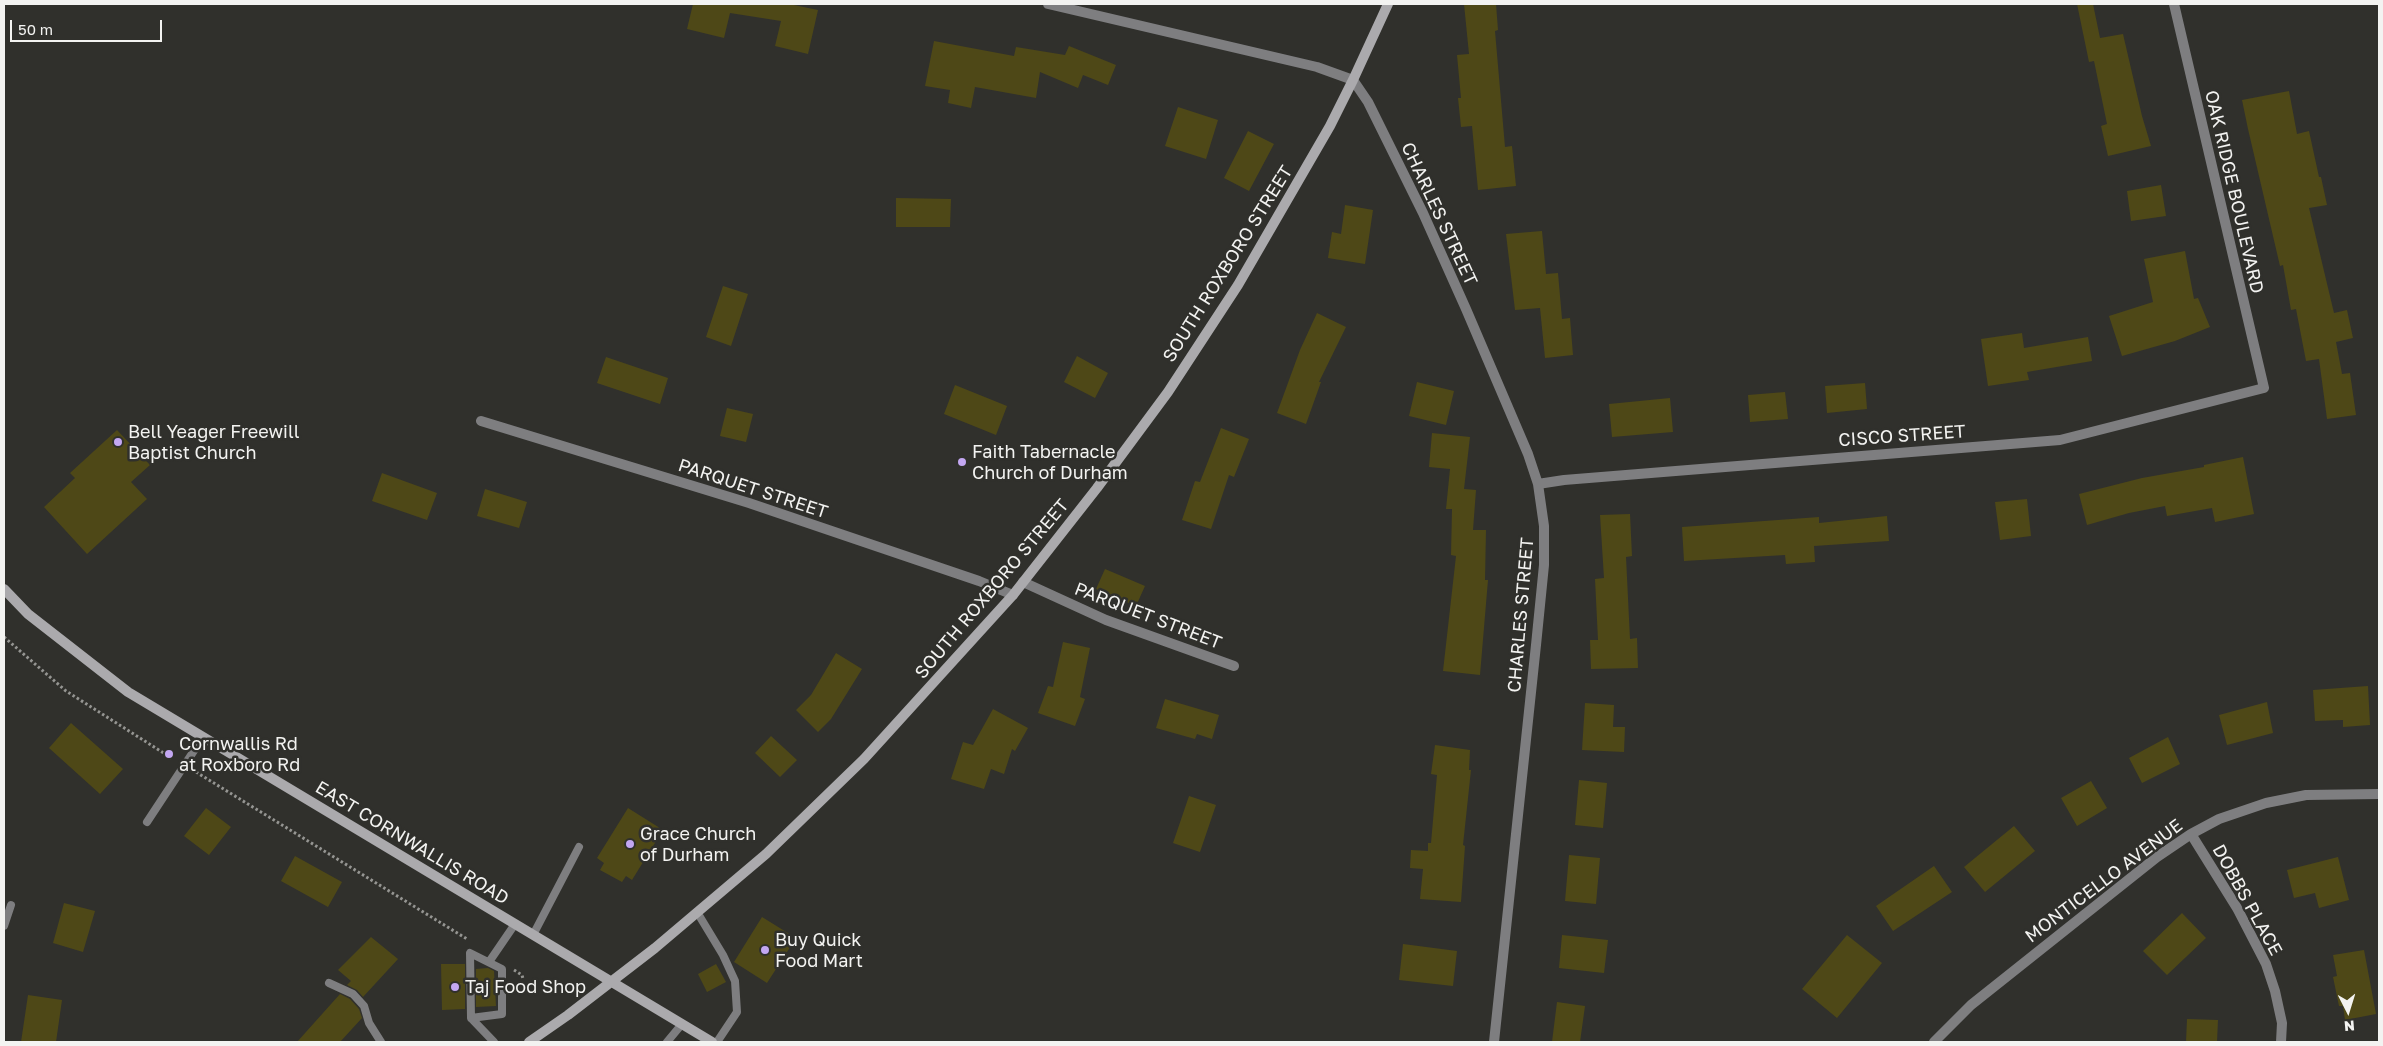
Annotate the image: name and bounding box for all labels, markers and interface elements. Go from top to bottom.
scale bar [12,10,165,42]
text: 50 m [18,20,53,38]
street label: OAK RIDGE BOULEVARD [2200,88,2268,296]
street label: CHARLES STREET [1396,139,1482,289]
street label: SOUTH ROXBORO STREET [1158,162,1298,366]
place label: Bell Yeager Freewill Baptist Church [128,421,299,464]
street label: CISCO STREET [1838,421,1966,451]
marker: Bell Yeager Freewill Baptist Church [112,436,124,448]
place label: Faith Tabernacle Church of Durham [972,441,1128,484]
street label: PARQUET STREET [675,455,831,523]
marker: Faith Tabernacle Church of Durham [956,456,968,468]
street label: SOUTH ROXBORO STREET [911,495,1073,683]
street label: CHARLES STREET [1503,537,1539,693]
street label: PARQUET STREET [1071,578,1225,654]
place label: Cornwallis Rd at Roxboro Rd [179,733,300,776]
marker: Cornwallis Rd at Roxboro Rd [163,748,175,760]
street label: EAST CORNWALLIS ROAD [311,777,513,909]
street label: MONTICELLO AVENUE [2021,815,2187,947]
place label: Grace Church of Durham [640,823,756,866]
marker: Grace Church of Durham [624,838,636,850]
street label: DOBBS PLACE [2208,841,2286,959]
place label: Buy Quick Food Mart [775,929,863,972]
marker: Buy Quick Food Mart [759,944,771,956]
place label: Taj Food Shop [465,976,586,998]
marker: Taj Food Shop [449,981,461,993]
north arrow [2323,986,2373,1036]
text: N [2343,1018,2355,1035]

